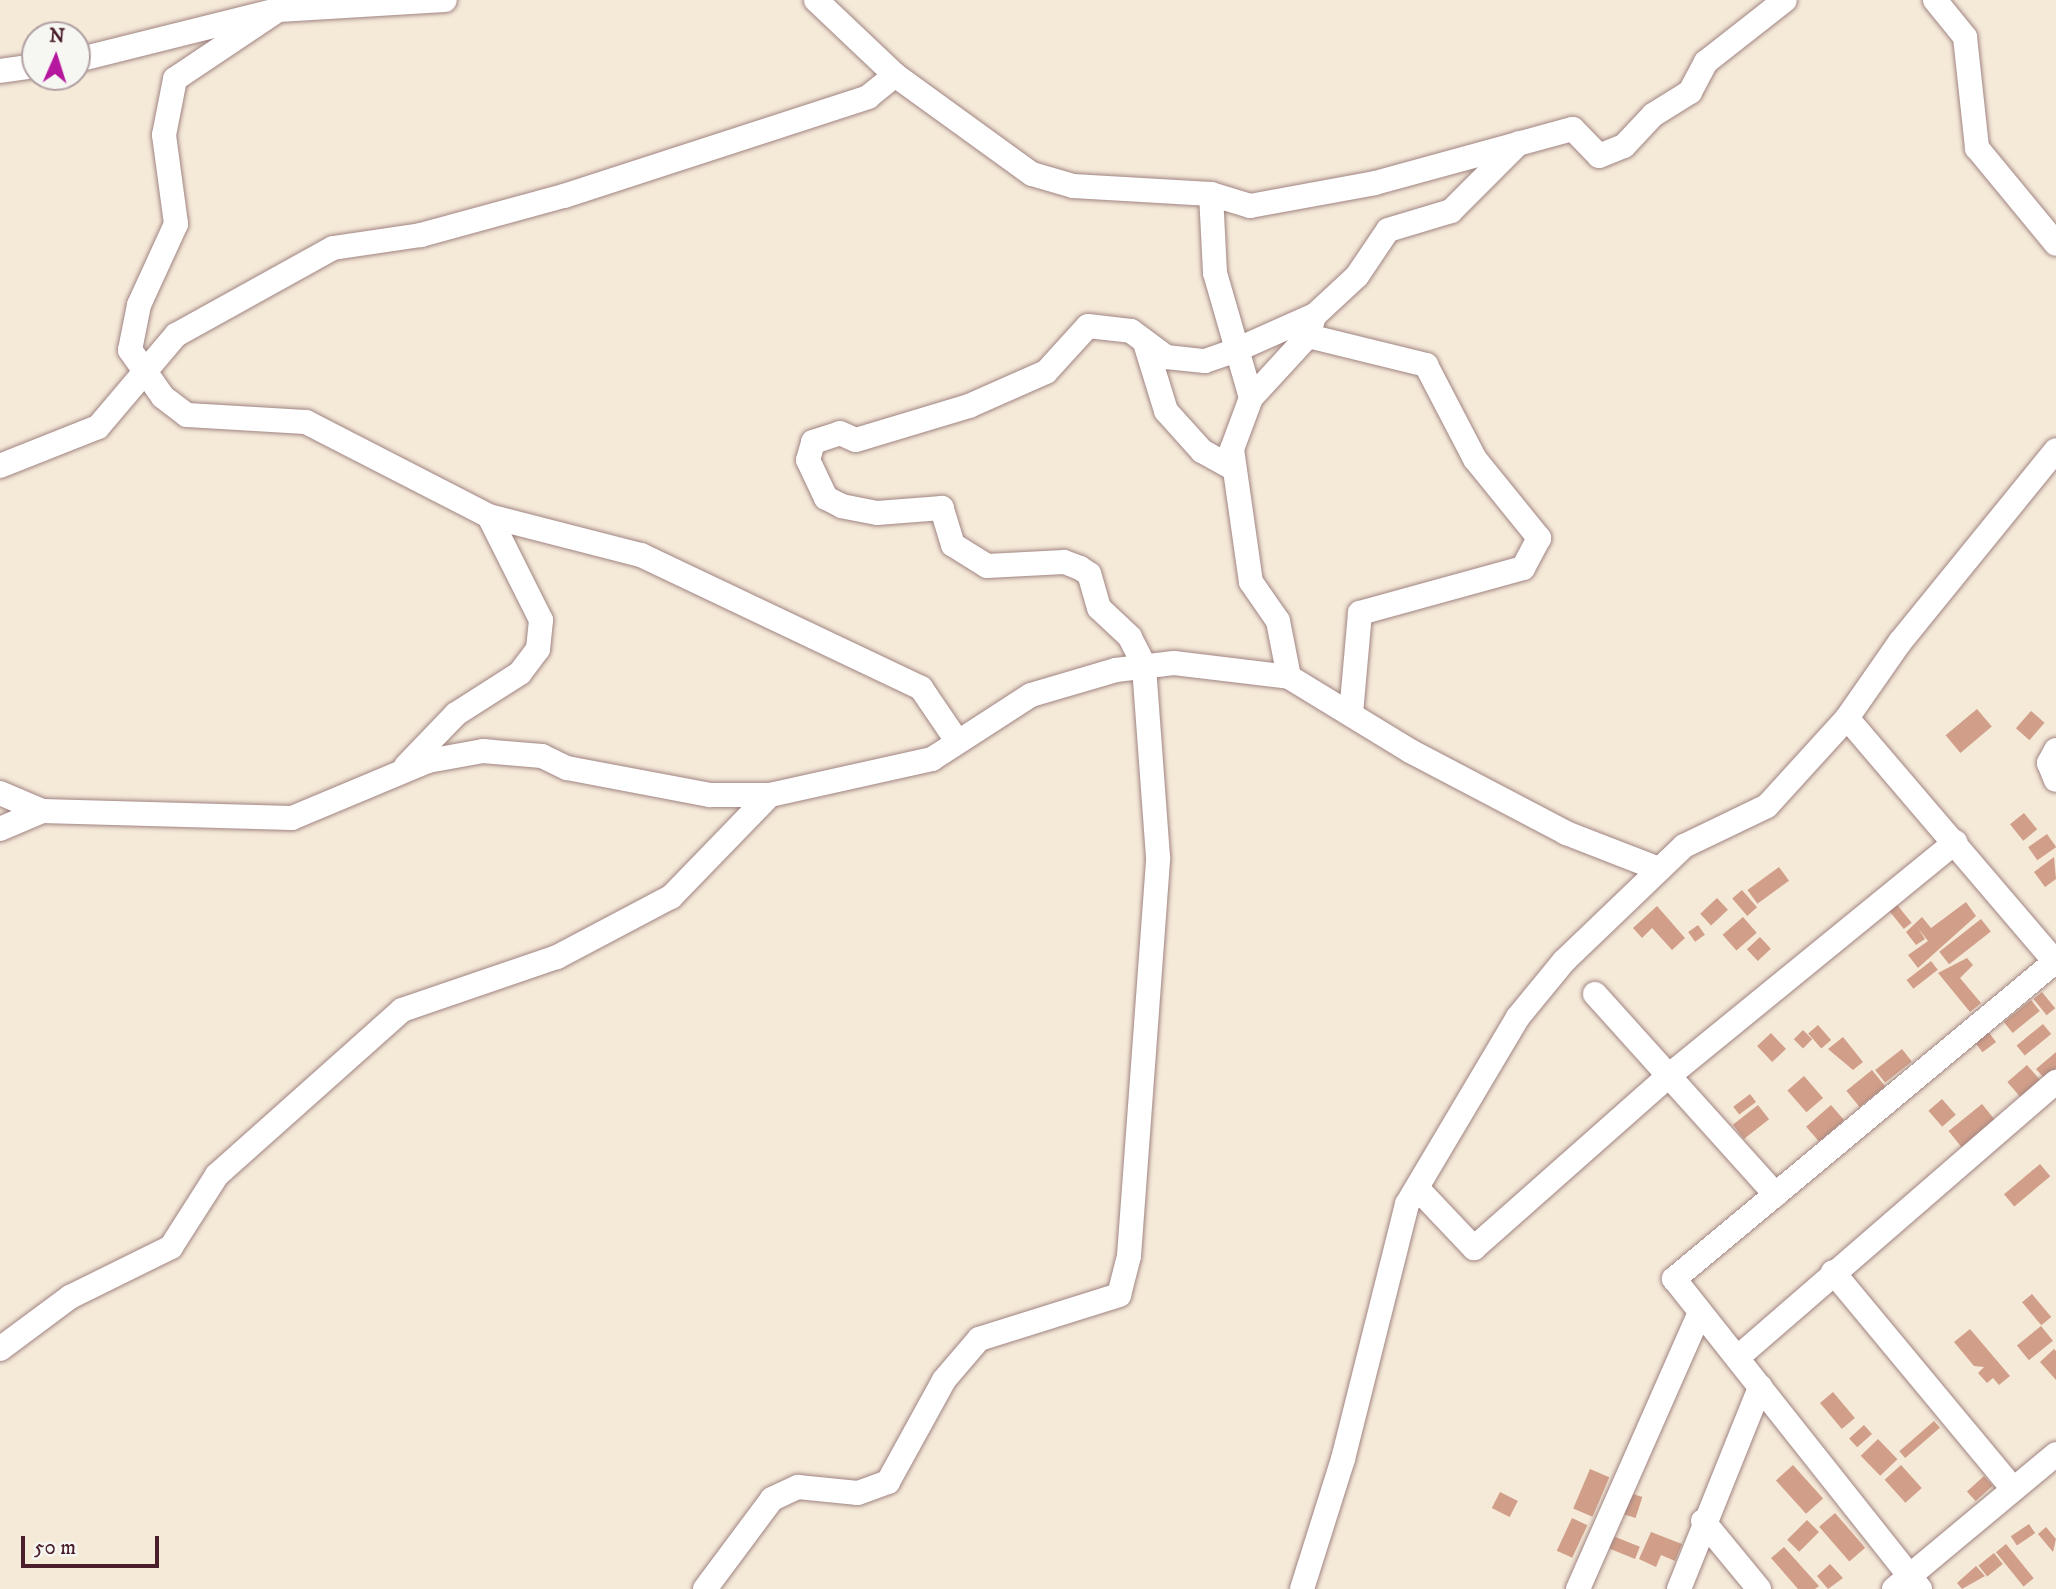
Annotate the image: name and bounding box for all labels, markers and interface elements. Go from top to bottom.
north arrow [21,21,91,91]
text: N [49,25,65,48]
scale bar [24,1522,163,1566]
text: 50 m [34,1535,76,1561]

